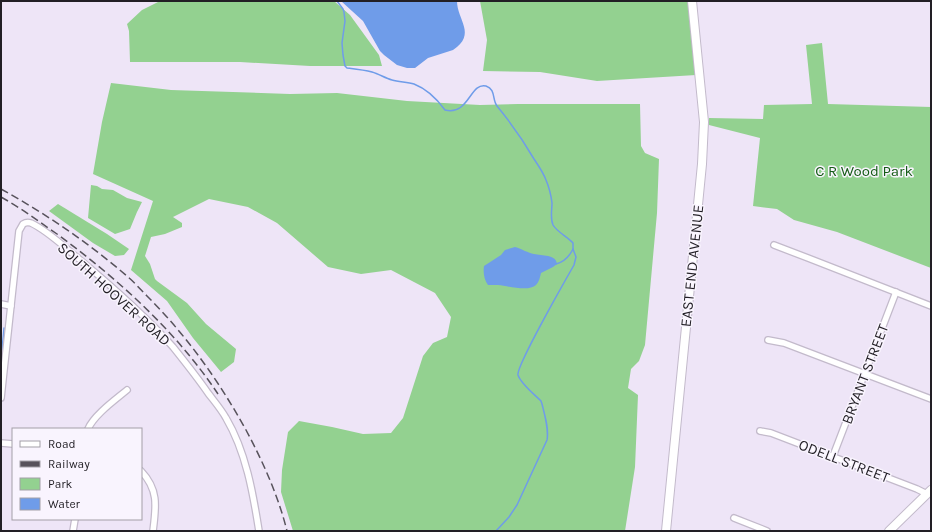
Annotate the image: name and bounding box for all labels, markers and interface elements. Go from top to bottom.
park label: C R Wood Park [815,162,913,180]
street label: EAST END AVENUE [677,204,707,328]
street label: SOUTH HOOVER ROAD [54,238,174,350]
street label: BRYANT STREET [838,321,893,427]
legend [12,428,142,520]
street label: ODELL STREET [796,435,892,487]
text: Road [48,437,76,451]
text: Railway [48,457,90,471]
text: Park [48,477,73,491]
text: Water [48,497,81,511]

